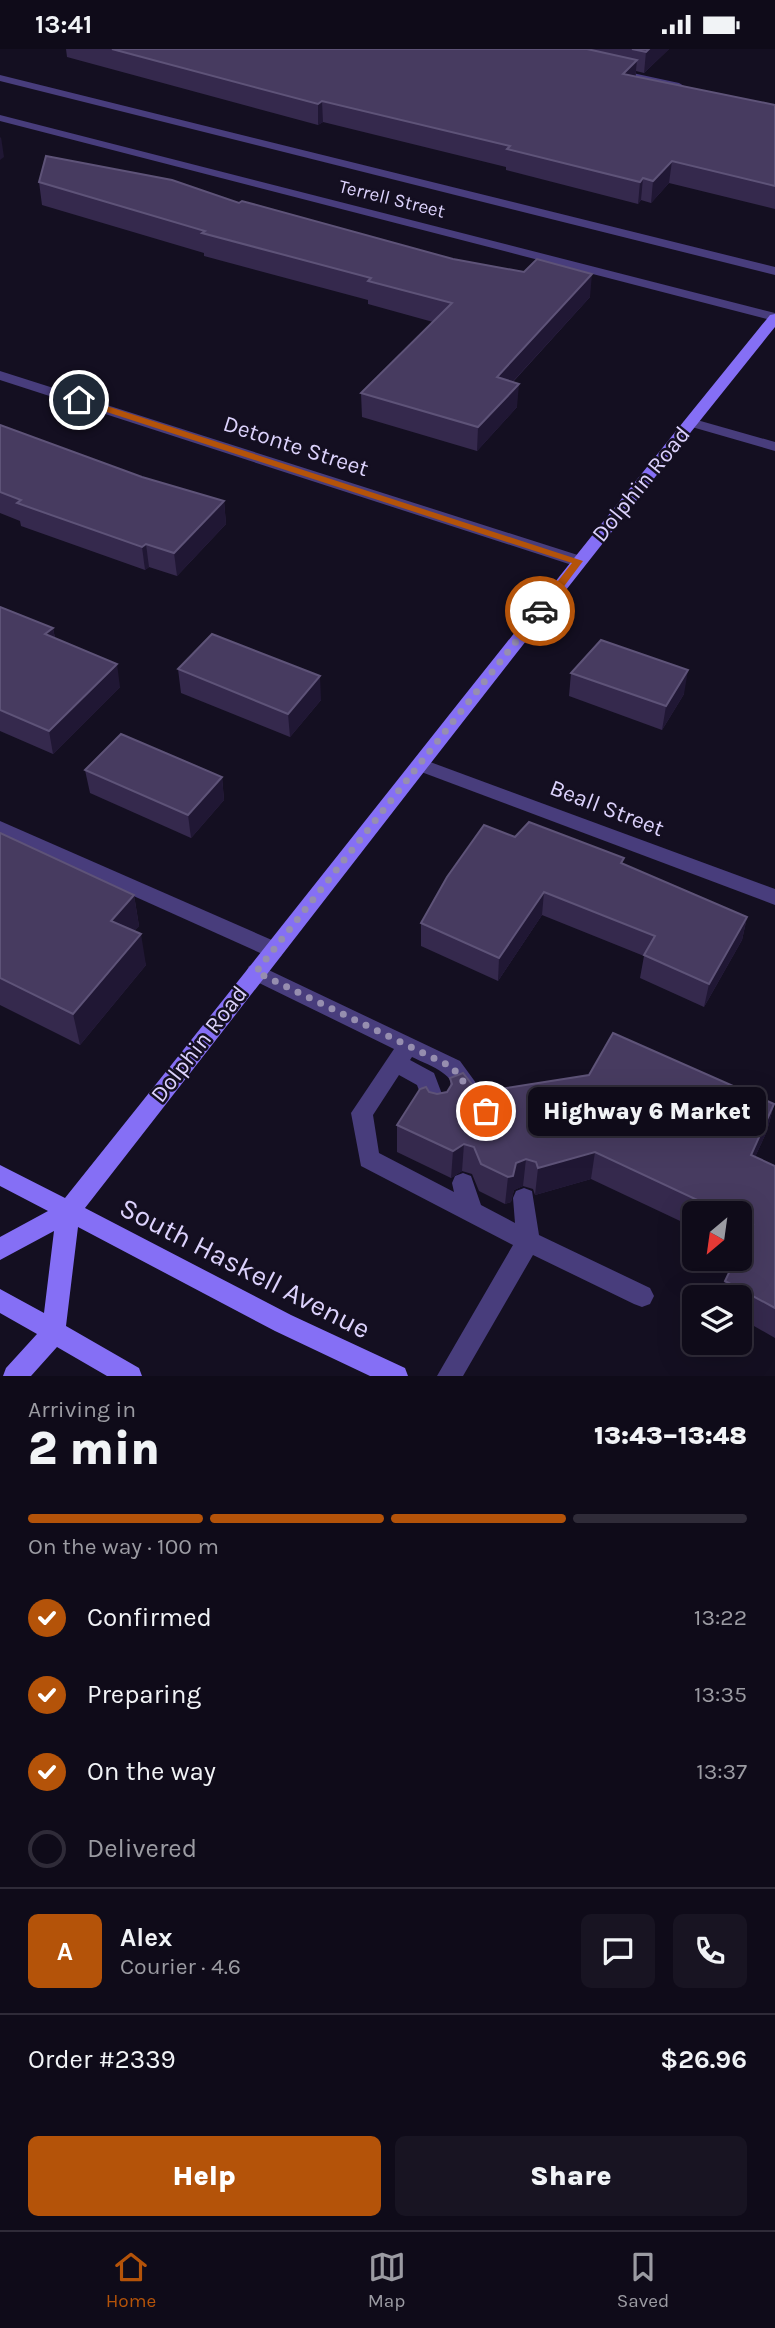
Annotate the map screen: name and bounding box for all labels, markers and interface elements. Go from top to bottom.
text: 13:41 [35,9,92,40]
street label: Terrell Street [337,175,447,223]
pin [49,370,109,430]
icon: home [60,381,98,419]
street label: Detonte Street [220,410,372,482]
street label: Dolphin Road [586,421,696,547]
courier [505,576,575,646]
icon: car [521,592,559,630]
street label: Beall Street [546,774,668,842]
street label: Dolphin Road [145,980,253,1108]
pin [456,1081,516,1141]
callout: Highway 6 Market [528,1087,766,1135]
icon: bag [467,1092,505,1130]
text: Highway 6 Market [543,1098,751,1125]
street label: South Haskell Avenue [114,1190,376,1346]
north arrow [682,1201,752,1271]
map controls [682,1201,752,1355]
button: layers [682,1285,752,1355]
text: Arriving in [28,1396,136,1423]
text: 13:43–13:48 [594,1420,747,1451]
text: 2 min [28,1422,160,1476]
text: On the way · 100 m [28,1533,219,1560]
icon: check [28,1599,66,1637]
text: Confirmed [87,1602,212,1633]
text: 13:22 [694,1604,747,1631]
icon: check [28,1676,66,1714]
text: Preparing [87,1679,201,1710]
text: 13:35 [694,1681,747,1708]
icon: check [28,1753,66,1791]
text: On the way [87,1756,216,1787]
text: 13:37 [696,1758,747,1785]
text: Delivered [87,1833,197,1864]
button: chat [581,1914,655,1988]
button: phone [673,1914,747,1988]
text: Alex [120,1922,172,1953]
text: A [57,1936,73,1967]
text: Courier · 4.6 [120,1953,241,1980]
text: Order #2339 [28,2044,176,2075]
text: $26.96 [660,2044,747,2075]
button: Help [28,2136,381,2216]
button: Share [395,2136,747,2216]
tab: Home [106,2248,156,2312]
tab: Map [368,2248,406,2312]
tab: Saved [617,2248,669,2312]

